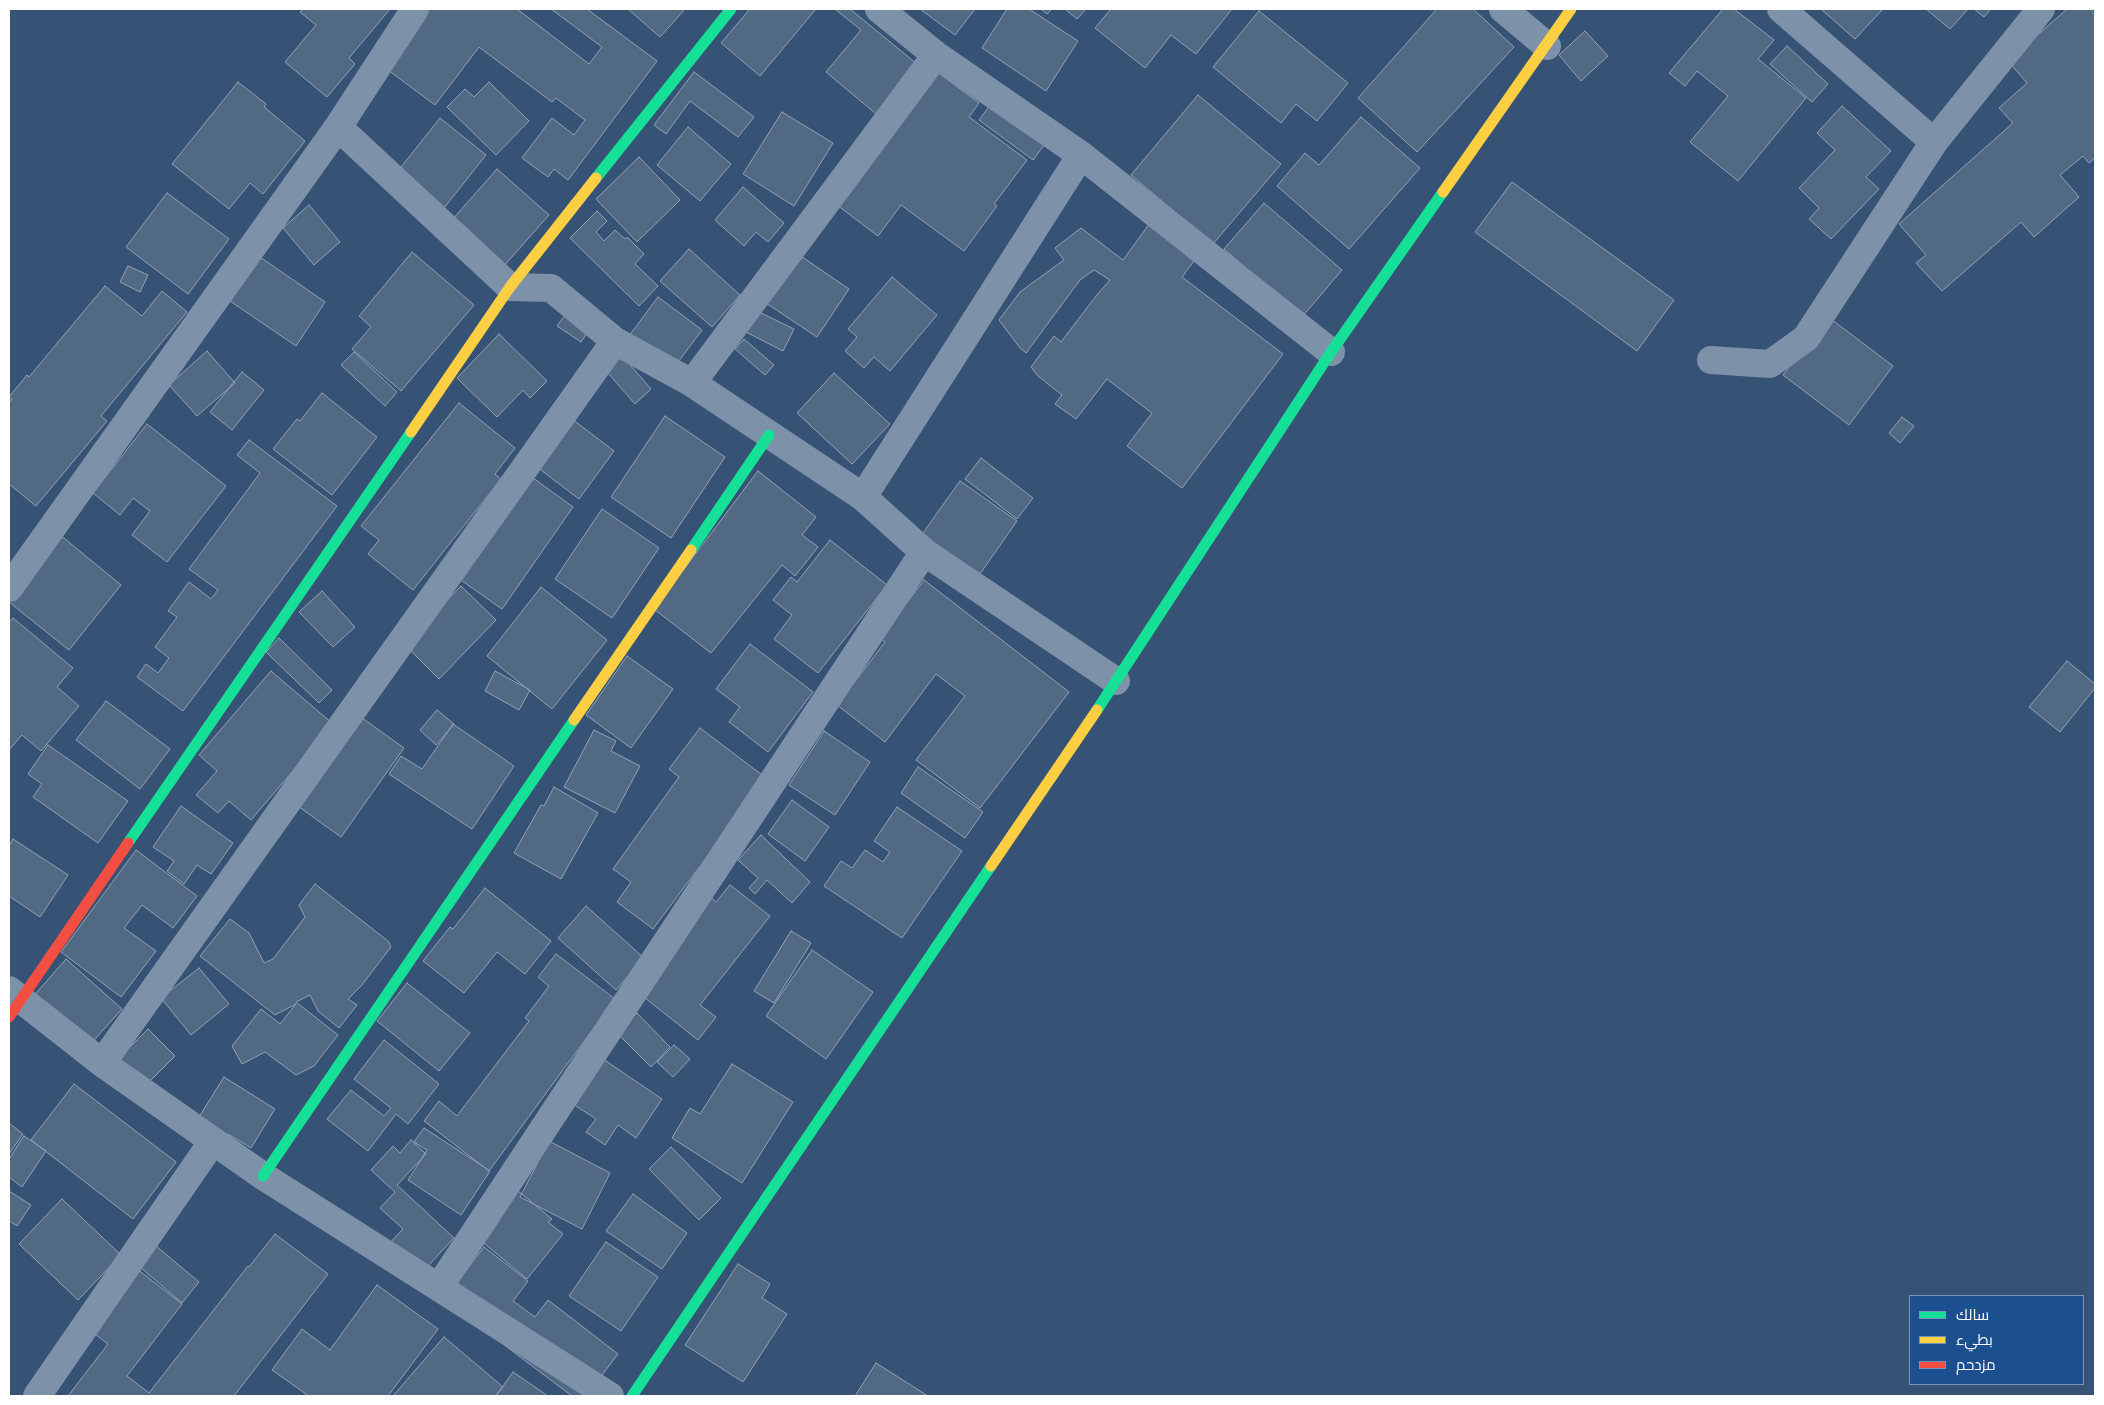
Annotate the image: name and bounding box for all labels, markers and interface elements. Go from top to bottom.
legend [1909,1295,2084,1385]
text: سالك [1956,1304,1989,1326]
text: بطيء [1956,1329,1993,1351]
text: مزدحم [1956,1354,1996,1376]

